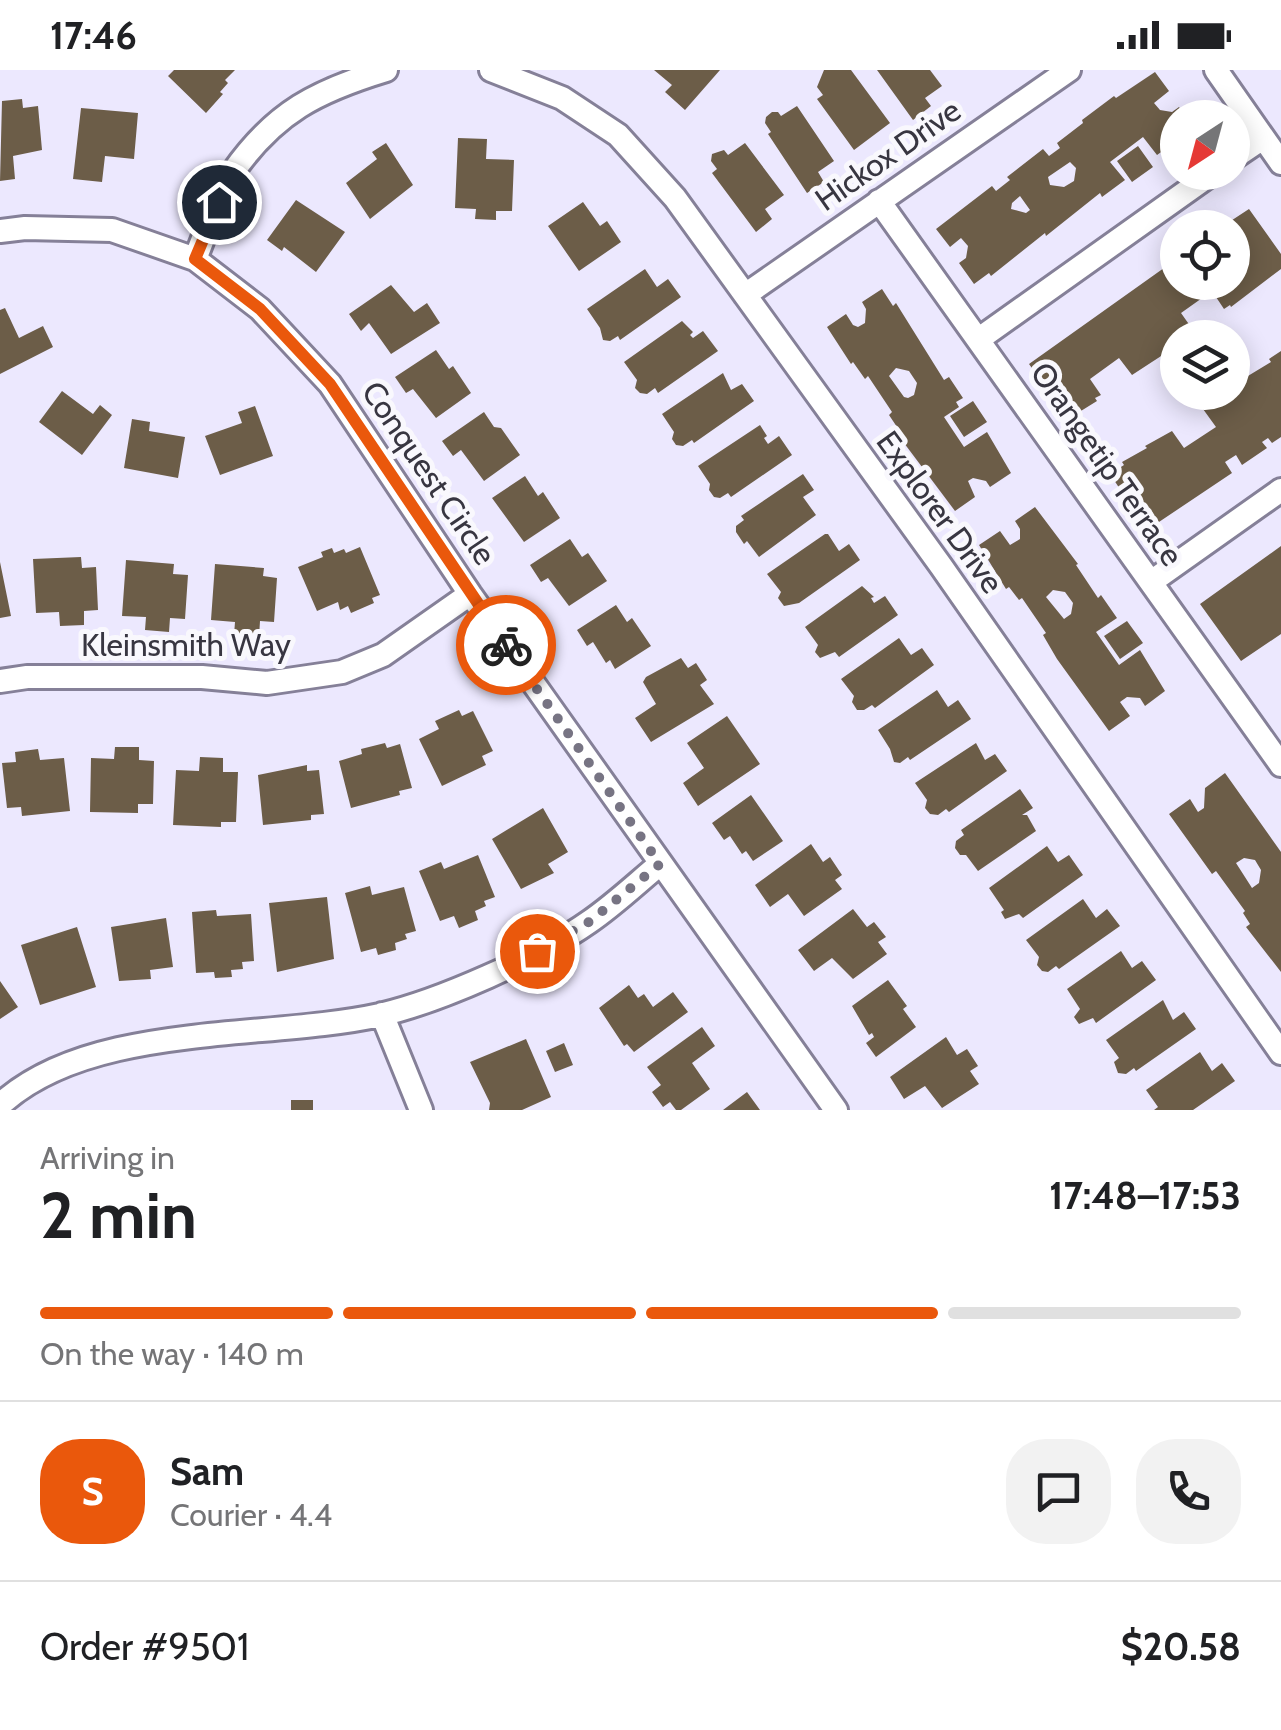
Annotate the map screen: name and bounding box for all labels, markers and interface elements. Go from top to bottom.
text: 17:46 [50,12,137,59]
street label: Hickox Drive [808,90,968,219]
north arrow [1160,100,1250,190]
map controls [1160,100,1250,410]
pin [177,160,262,245]
icon: home [192,175,247,230]
button: locate [1160,210,1250,300]
button: layers [1160,320,1250,410]
street label: Orangetip Terrace [1023,354,1192,573]
street label: Conquest Circle [354,374,505,572]
street label: Explorer Drive [869,423,1012,600]
courier [456,595,556,695]
icon: bike [479,618,534,673]
street label: Kleinsmith Way [81,625,291,664]
pin [495,909,580,994]
icon: bag [510,924,565,979]
text: Arriving in [40,1138,175,1177]
text: 17:48–17:53 [1049,1172,1241,1219]
text: 2 min [40,1175,197,1254]
text: On the way · 140 m [40,1334,304,1373]
button: chat [1006,1439,1111,1544]
button: phone [1136,1439,1241,1544]
text: Sam [170,1448,244,1495]
text: S [81,1468,104,1515]
text: Courier · 4.4 [170,1495,332,1534]
text: Order #9501 [40,1623,249,1670]
text: $20.58 [1121,1623,1241,1670]

